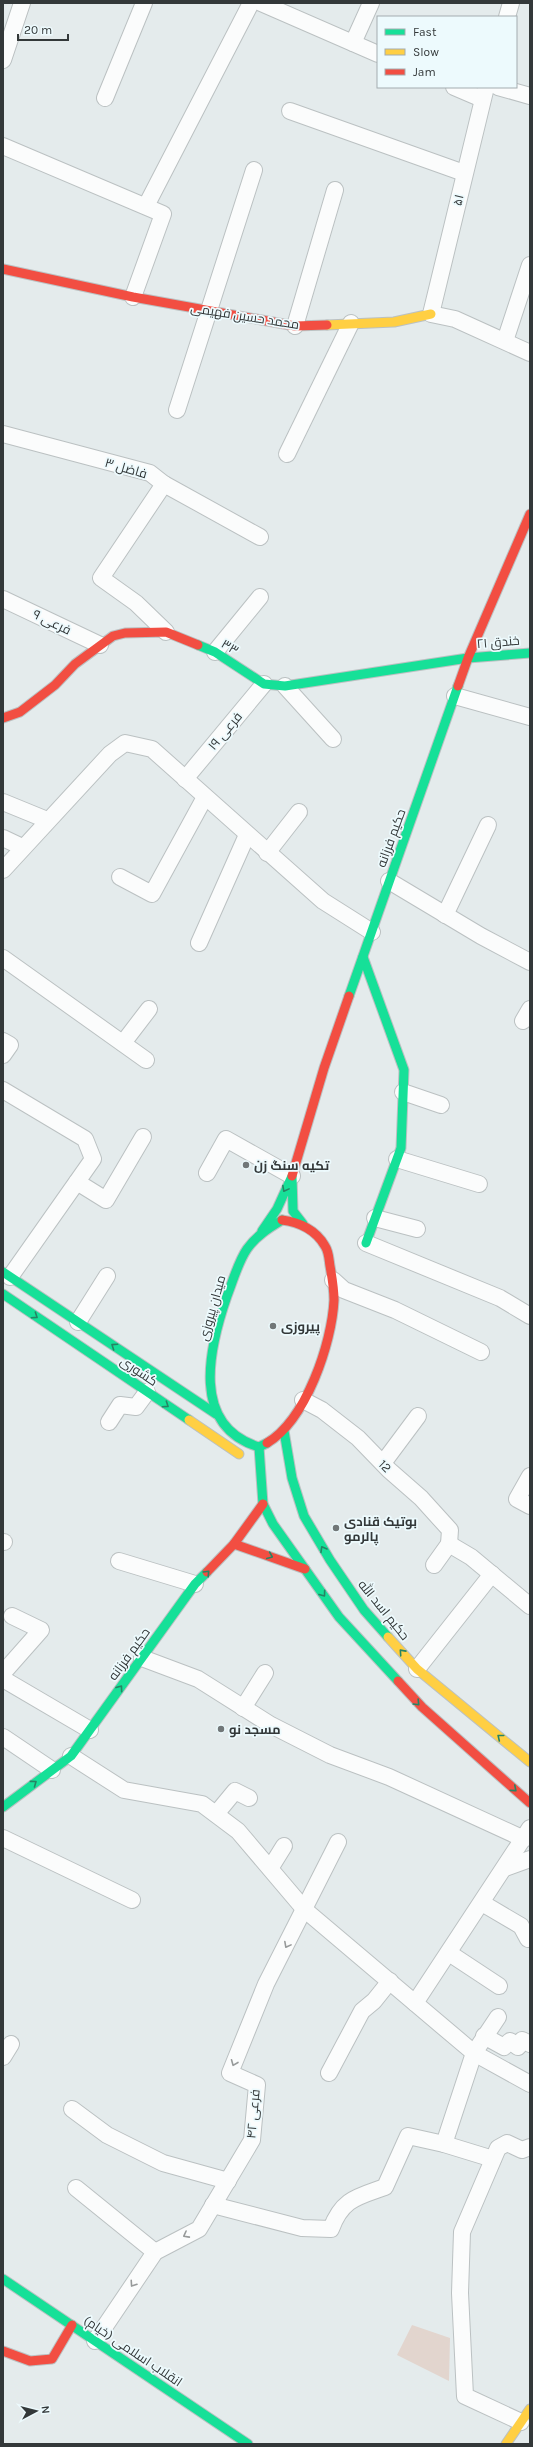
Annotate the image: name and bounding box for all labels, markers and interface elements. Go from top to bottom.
scale bar [18,16,68,42]
legend [377,16,517,88]
text: 20 m [24,23,52,37]
text: Fast [413,25,437,39]
text: Slow [413,45,439,59]
text: Jam [413,65,436,79]
street label: ۵۱ [449,193,467,207]
street label: محمد حسین فهیمی [190,300,300,332]
street label: فاضل ۳ [103,455,149,481]
street label: فرعی ۹ [30,606,74,638]
street label: ۲۱ خندق [476,633,520,651]
street label: ۳۳ [219,636,241,658]
street label: فرعی ۱۹ [205,709,245,753]
street label: حکیم فرزانه [374,807,410,870]
place label: تکیه سنگ زن [254,1158,329,1174]
marker: تکیه سنگ زن [241,1160,251,1170]
one-way arrow [282,1185,290,1193]
street label: میدان پیروزی [195,1273,230,1343]
one-way arrow [31,1311,38,1318]
place label: پیروزی [281,1319,320,1336]
marker: پیروزی [268,1321,278,1331]
one-way arrow [111,1343,118,1351]
street label: کشوری [117,1353,161,1389]
one-way arrow [162,1400,169,1408]
street label: 12 [376,1457,394,1475]
place label: بوتیک قنادی پالرمو [344,1514,417,1546]
marker: بوتیک قنادی پالرمو [331,1523,341,1533]
one-way arrow [321,1546,328,1553]
one-way arrow [266,1551,274,1559]
one-way arrow [202,1570,209,1578]
street label: حکیم اسد الله [354,1576,413,1644]
one-way arrow [318,1590,325,1597]
street label: حکیم فرزانه [105,1625,155,1684]
one-way arrow [399,1649,406,1657]
one-way arrow [115,1685,123,1692]
one-way arrow [413,1698,420,1706]
place label: مسجد نو [229,1722,281,1738]
marker: مسجد نو [216,1724,226,1734]
one-way arrow [497,1735,504,1742]
one-way arrow [30,1781,37,1788]
one-way arrow [510,1785,517,1792]
one-way arrow [284,1940,292,1948]
one-way arrow [231,2059,239,2066]
street label: فرعی ۴۲ [243,2089,263,2139]
one-way arrow [183,2231,191,2238]
one-way arrow [131,2280,138,2287]
street label: انقلاب اسلامی (خیام) [80,2312,185,2391]
north arrow [16,2391,56,2431]
text: N [38,2405,52,2415]

